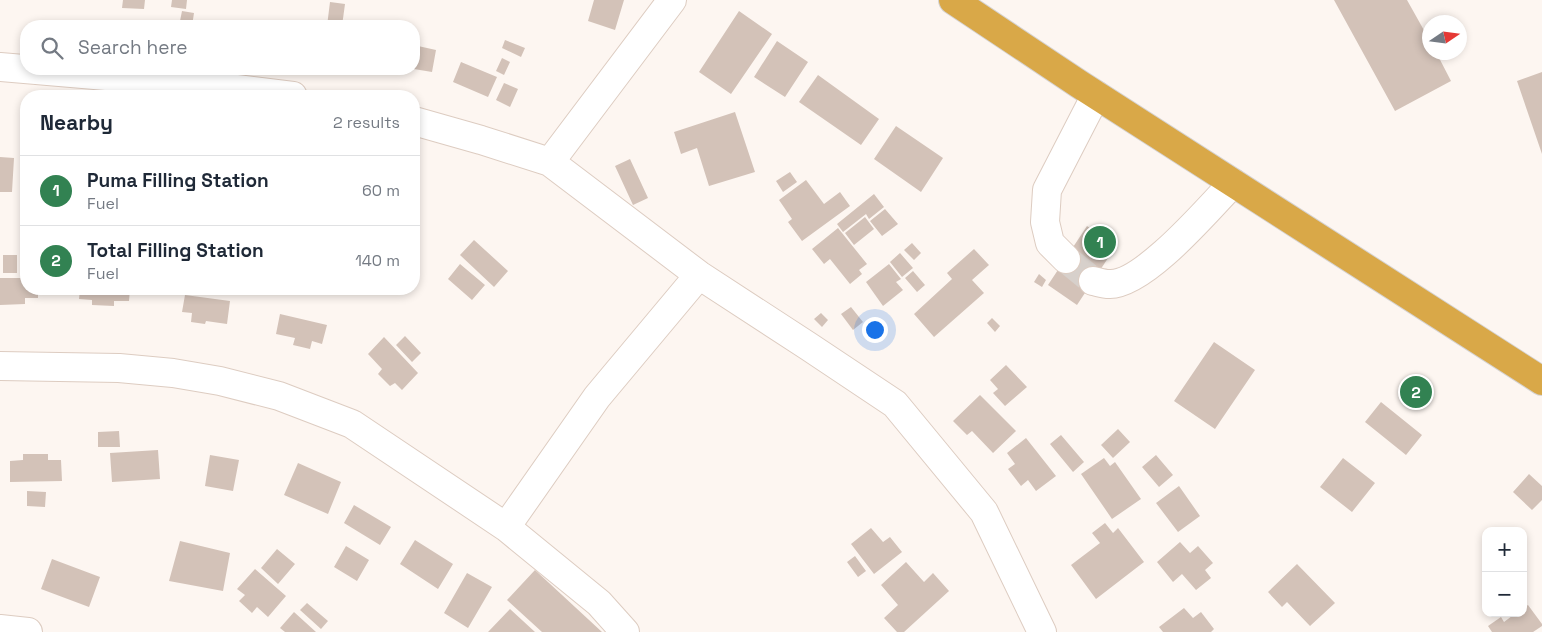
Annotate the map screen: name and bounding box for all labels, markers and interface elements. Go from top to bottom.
north arrow [1422,15,1467,60]
search box [20,20,420,75]
icon: search [38,34,66,62]
text: Search here [78,35,188,60]
text: Nearby [40,109,113,136]
text: 2 results [333,112,400,133]
text: Puma Filling Station [87,168,269,193]
text: 1 [52,180,60,201]
text: 60 m [362,180,400,201]
text: Fuel [87,193,119,214]
pin: 1 [1084,223,1116,261]
text: Total Filling Station [87,238,264,263]
text: 2 [51,250,61,271]
text: 140 m [355,250,400,271]
text: Fuel [87,263,119,284]
your location [862,317,888,343]
pin: 2 [1400,373,1432,411]
map controls [1482,527,1527,617]
button: + [1482,527,1527,572]
button: − [1482,572,1527,617]

